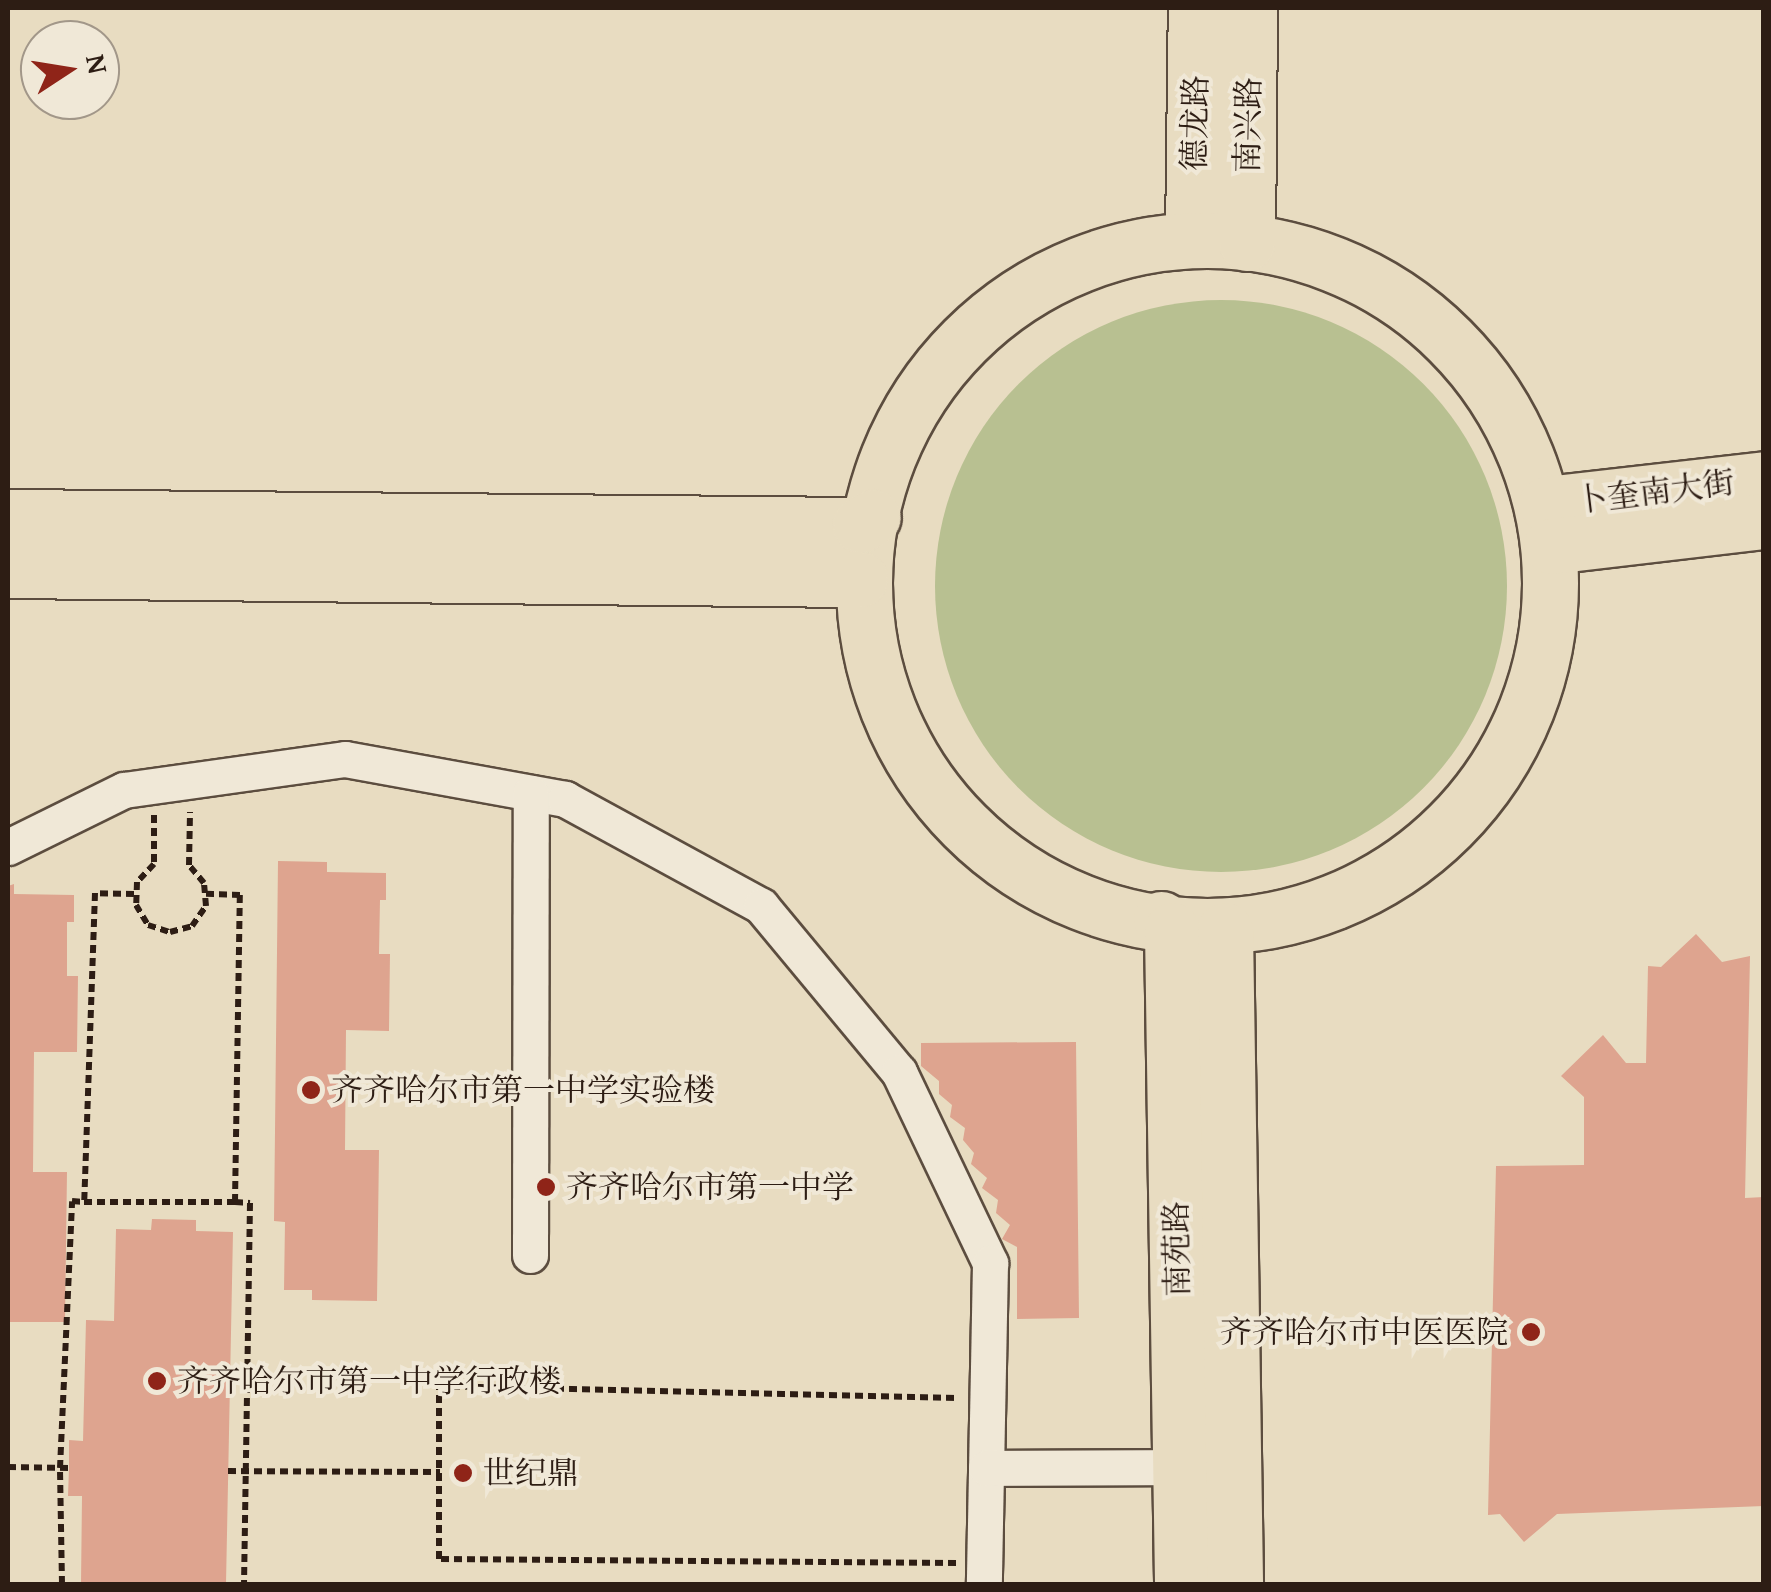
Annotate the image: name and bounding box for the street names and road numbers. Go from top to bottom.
street label: 德龙路 [1175,75,1215,171]
street label: 南兴路 [1228,77,1268,173]
street label: 卜奎南大街 [1573,463,1737,521]
street label: 南苑路 [1157,1201,1197,1297]

